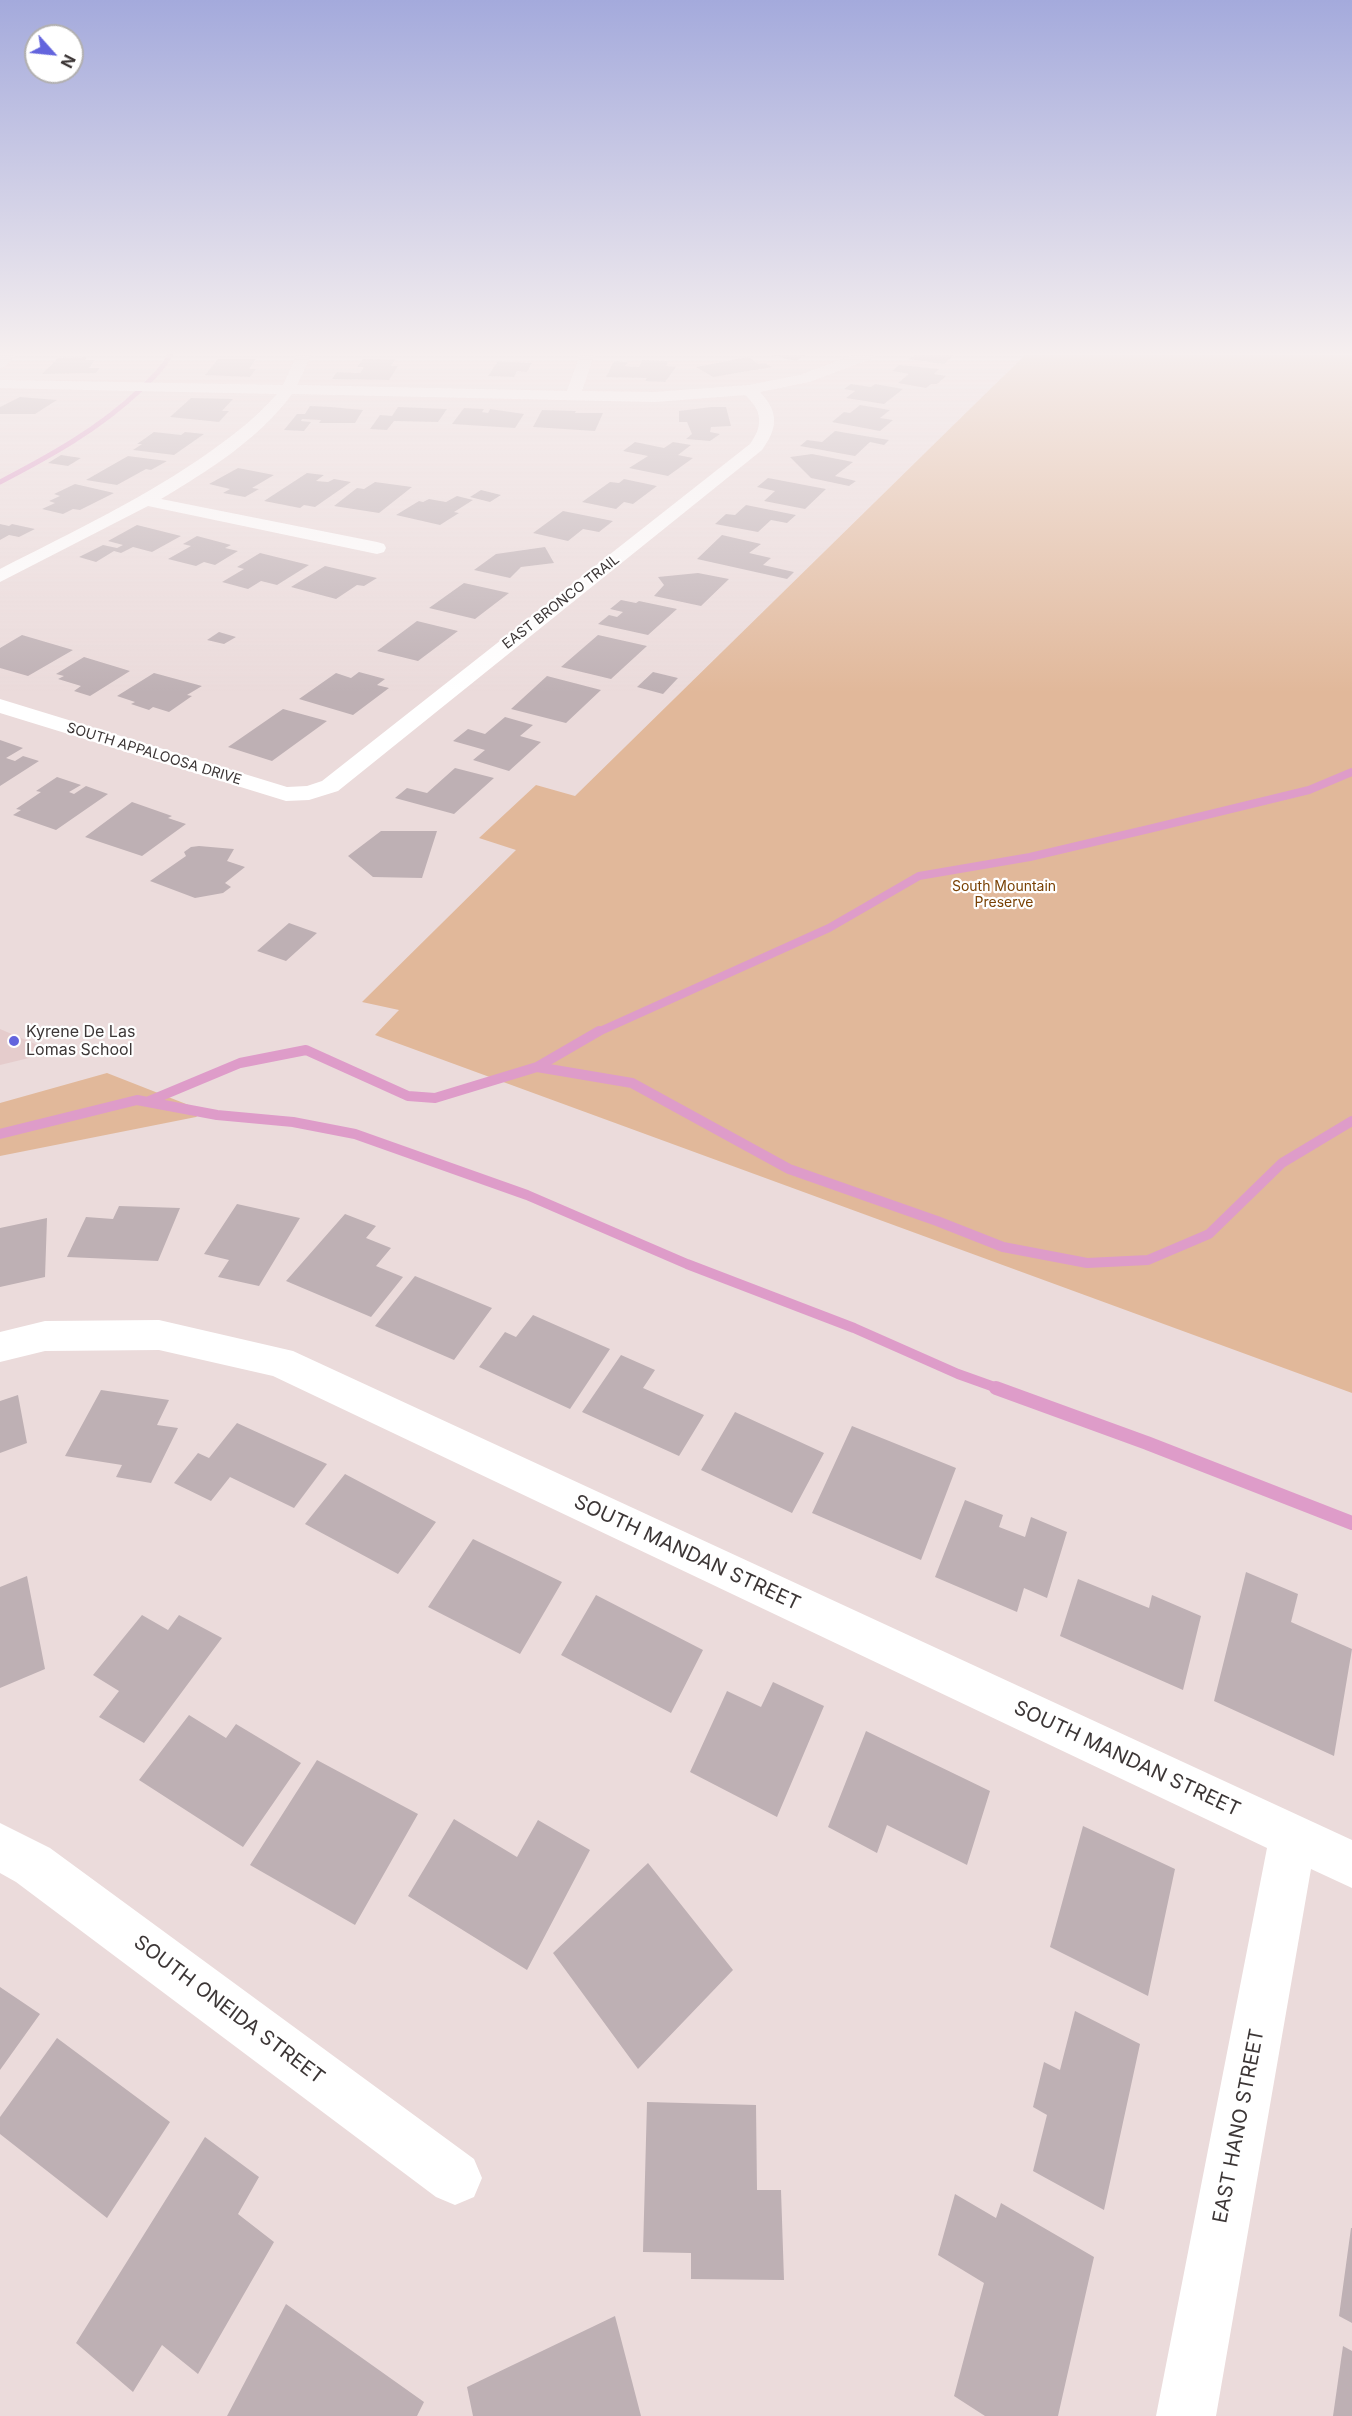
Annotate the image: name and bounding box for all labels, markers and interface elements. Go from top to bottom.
north arrow [24,24,84,84]
text: N [57,51,80,71]
street label: EAST BRONCO TRAIL [499,551,623,653]
street label: SOUTH APPALOOSA DRIVE [64,719,244,789]
park label: South Mountain Preserve [952,879,1056,912]
place label: Kyrene De Las Lomas School [26,1022,135,1060]
marker: Kyrene De Las Lomas School [7,1034,21,1048]
street label: SOUTH MANDAN STREET [570,1490,804,1616]
street label: SOUTH MANDAN STREET [1010,1696,1244,1822]
street label: SOUTH ONEIDA STREET [129,1930,329,2090]
street label: EAST HANO STREET [1208,2027,1270,2225]

